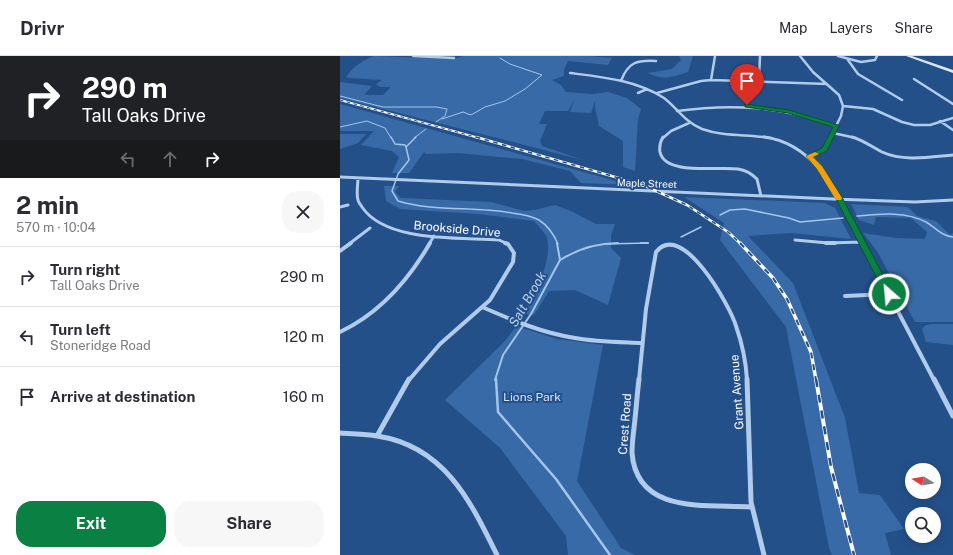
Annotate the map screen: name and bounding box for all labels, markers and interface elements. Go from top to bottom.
text: Drivr [20,17,64,39]
text: Map [779,20,807,36]
text: Layers [829,20,873,36]
text: Share [895,20,933,36]
pin [730,64,764,105]
icon: arrive [736,70,758,92]
text: 290 m [82,71,168,104]
icon: right [16,72,68,124]
text: Tall Oaks Drive [82,105,206,126]
icon: left [117,148,139,170]
icon: ahead [159,148,181,170]
icon: right [201,148,223,170]
street label: Maple Street [617,176,677,190]
text: 2 min [16,191,79,219]
button: close [282,191,324,233]
street label: Brookside Drive [413,218,501,240]
text: 570 m · 10:04 [16,220,96,235]
text: Turn right [50,261,120,278]
icon: right [16,266,38,288]
text: 290 m [280,268,324,285]
water label: Salt Brook [506,269,549,329]
position arrow [868,273,910,315]
text: Tall Oaks Drive [50,278,140,293]
text: Turn left [50,321,111,338]
icon: left [16,326,38,348]
text: 120 m [283,328,324,345]
text: Stoneridge Road [50,338,151,353]
street label: Grant Avenue [727,354,747,430]
icon: arrive [16,386,38,408]
text: Arrive at destination [50,388,195,405]
text: 160 m [283,388,324,405]
park label: Lions Park [503,390,561,404]
street label: Crest Road [616,393,634,455]
north arrow [905,463,941,499]
map controls [905,463,941,543]
button: Exit [16,501,166,547]
button: Share [174,501,324,547]
button: search [905,507,941,543]

